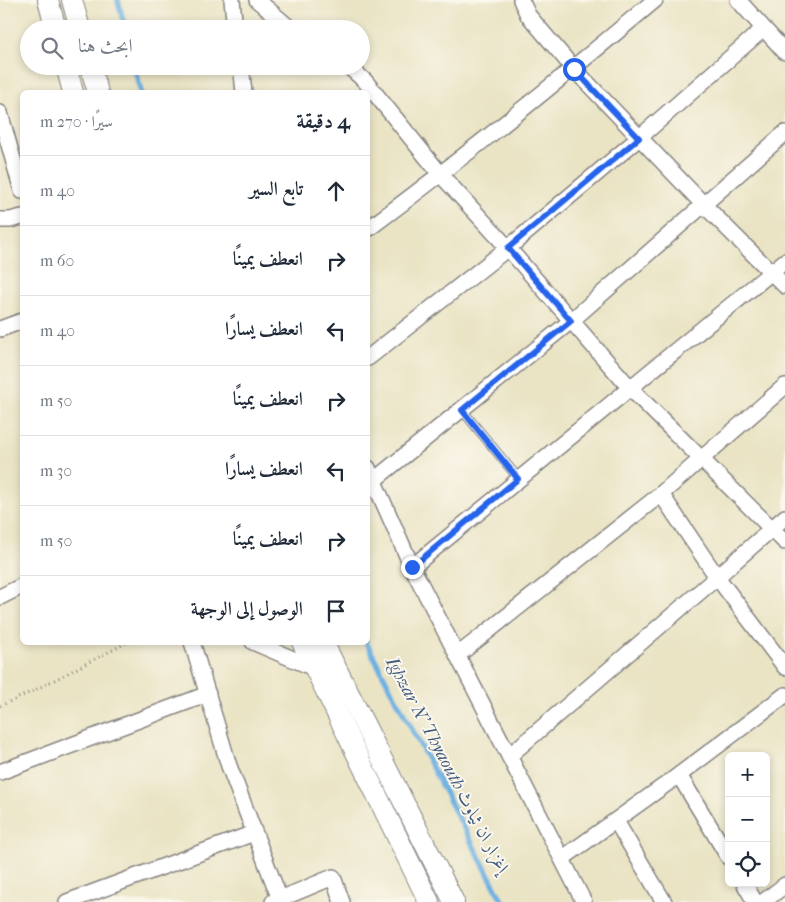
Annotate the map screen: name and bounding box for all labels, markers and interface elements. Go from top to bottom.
search box [20,20,370,75]
icon: search [38,34,66,62]
text: ابحث هنا [78,35,133,57]
route start [563,58,586,81]
text: 4 دقيقة [296,109,350,133]
text: سيرًا · 270 m [40,112,113,131]
icon: ahead [322,177,350,205]
text: تابع السير [249,178,303,200]
text: 40 m [40,181,75,200]
icon: right [322,247,350,275]
text: انعطف يمينًا [233,248,303,270]
text: 60 m [40,251,74,270]
icon: left [322,317,350,345]
text: انعطف يسارًا [225,318,303,340]
text: 40 m [40,321,75,340]
icon: right [322,387,350,415]
text: انعطف يمينًا [233,388,303,410]
text: 50 m [40,391,72,410]
icon: left [322,457,350,485]
text: انعطف يسارًا [225,458,303,480]
text: 30 m [40,461,72,480]
icon: right [322,527,350,555]
text: انعطف يمينًا [233,528,303,550]
text: 50 m [40,531,72,550]
route end [401,556,424,579]
icon: arrive [322,597,350,625]
text: الوصول إلى الوجهة [191,598,303,620]
water label: Ighzar N' Thyaouth إغزار ان ثياوث [379,653,515,880]
map controls [725,752,770,887]
button: + [725,752,770,797]
button: − [725,797,770,842]
button: locate [725,842,770,887]

